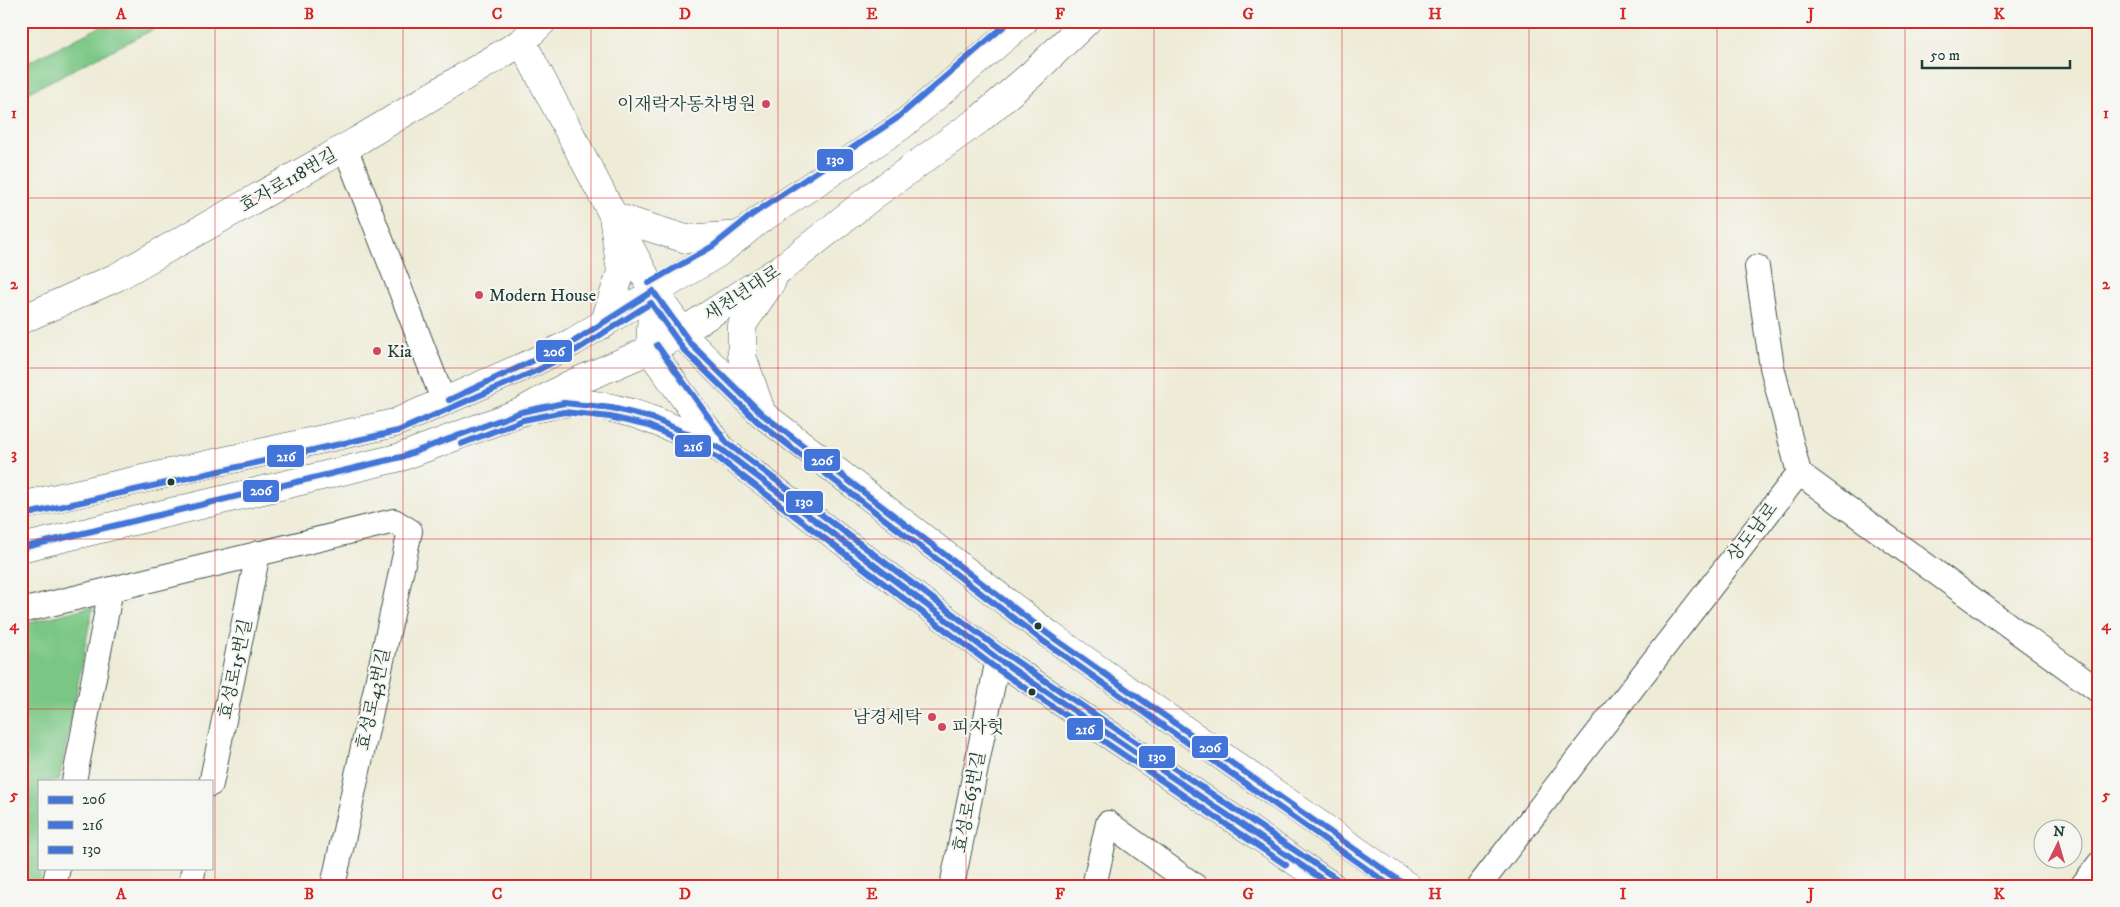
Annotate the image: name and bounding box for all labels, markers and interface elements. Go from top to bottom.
text: A [115,4,127,24]
text: B [304,4,314,24]
text: C [492,4,502,24]
text: D [679,4,691,24]
text: E [866,4,878,24]
text: F [1055,4,1065,24]
text: G [1242,4,1254,24]
text: H [1428,4,1442,24]
text: I [1620,4,1627,24]
text: J [1806,4,1815,24]
text: K [1993,4,2005,24]
scale bar [1922,38,2070,70]
text: 50 m [1930,46,1960,65]
place label: 이재락자동차병원 [617,94,756,116]
marker: 이재락자동차병원 [760,98,772,110]
text: 1 [11,103,17,123]
text: 1 [2103,103,2109,123]
street label: 효자로118번길 [236,144,341,218]
line badge: 130 [816,148,854,172]
text: 130 [826,151,844,169]
street label: 새천년대로 [700,261,785,327]
text: 2 [10,274,19,294]
text: 2 [2102,274,2111,294]
place label: Modern House [489,285,596,307]
marker: Modern House [473,289,485,301]
line badge: 206 [535,339,573,363]
place label: Kia [387,341,412,363]
text: 206 [543,343,566,361]
marker: Kia [371,345,383,357]
line badge: 216 [674,434,712,458]
text: 216 [683,438,703,456]
text: 3 [11,444,17,464]
line badge: 216 [266,444,305,468]
text: 3 [2103,444,2109,464]
text: 216 [276,448,296,466]
line badge: 206 [803,448,841,472]
text: 206 [811,452,834,470]
unlabelled marker [166,477,176,487]
line badge: 206 [242,479,280,503]
text: 206 [250,482,273,500]
line badge: 130 [785,490,824,514]
text: 130 [795,493,813,511]
street label: 상도남로 [1723,498,1783,567]
text: 4 [8,615,19,635]
text: 4 [2100,615,2111,635]
street label: 효성로15번길 [215,617,257,722]
unlabelled marker [1033,621,1043,631]
street label: 효성로43번길 [352,646,396,752]
unlabelled marker [1027,687,1037,697]
place label: 남경세탁 [852,707,923,729]
marker: 남경세탁 [926,711,938,723]
place label: 피자헛 [952,717,1004,739]
line badge: 216 [1066,717,1104,741]
marker: 피자헛 [936,721,948,733]
text: 216 [1075,721,1095,739]
line badge: 206 [1191,735,1229,759]
text: 206 [1199,739,1222,757]
line badge: 130 [1138,745,1176,769]
text: 130 [1148,748,1166,766]
street label: 효성로63번길 [949,750,991,855]
legend [38,780,212,870]
text: 5 [9,785,18,805]
text: 5 [2101,785,2110,805]
text: 206 [82,790,106,809]
text: 216 [82,816,104,835]
north arrow [2032,820,2082,870]
text: N [2053,823,2066,842]
text: 130 [82,840,101,859]
text: A [115,884,127,904]
text: B [304,884,314,904]
text: C [492,884,502,904]
text: D [679,884,691,904]
text: E [866,884,878,904]
text: F [1055,884,1065,904]
text: G [1242,884,1254,904]
text: H [1428,884,1442,904]
text: I [1620,884,1627,904]
text: J [1806,884,1815,904]
text: K [1993,884,2005,904]

